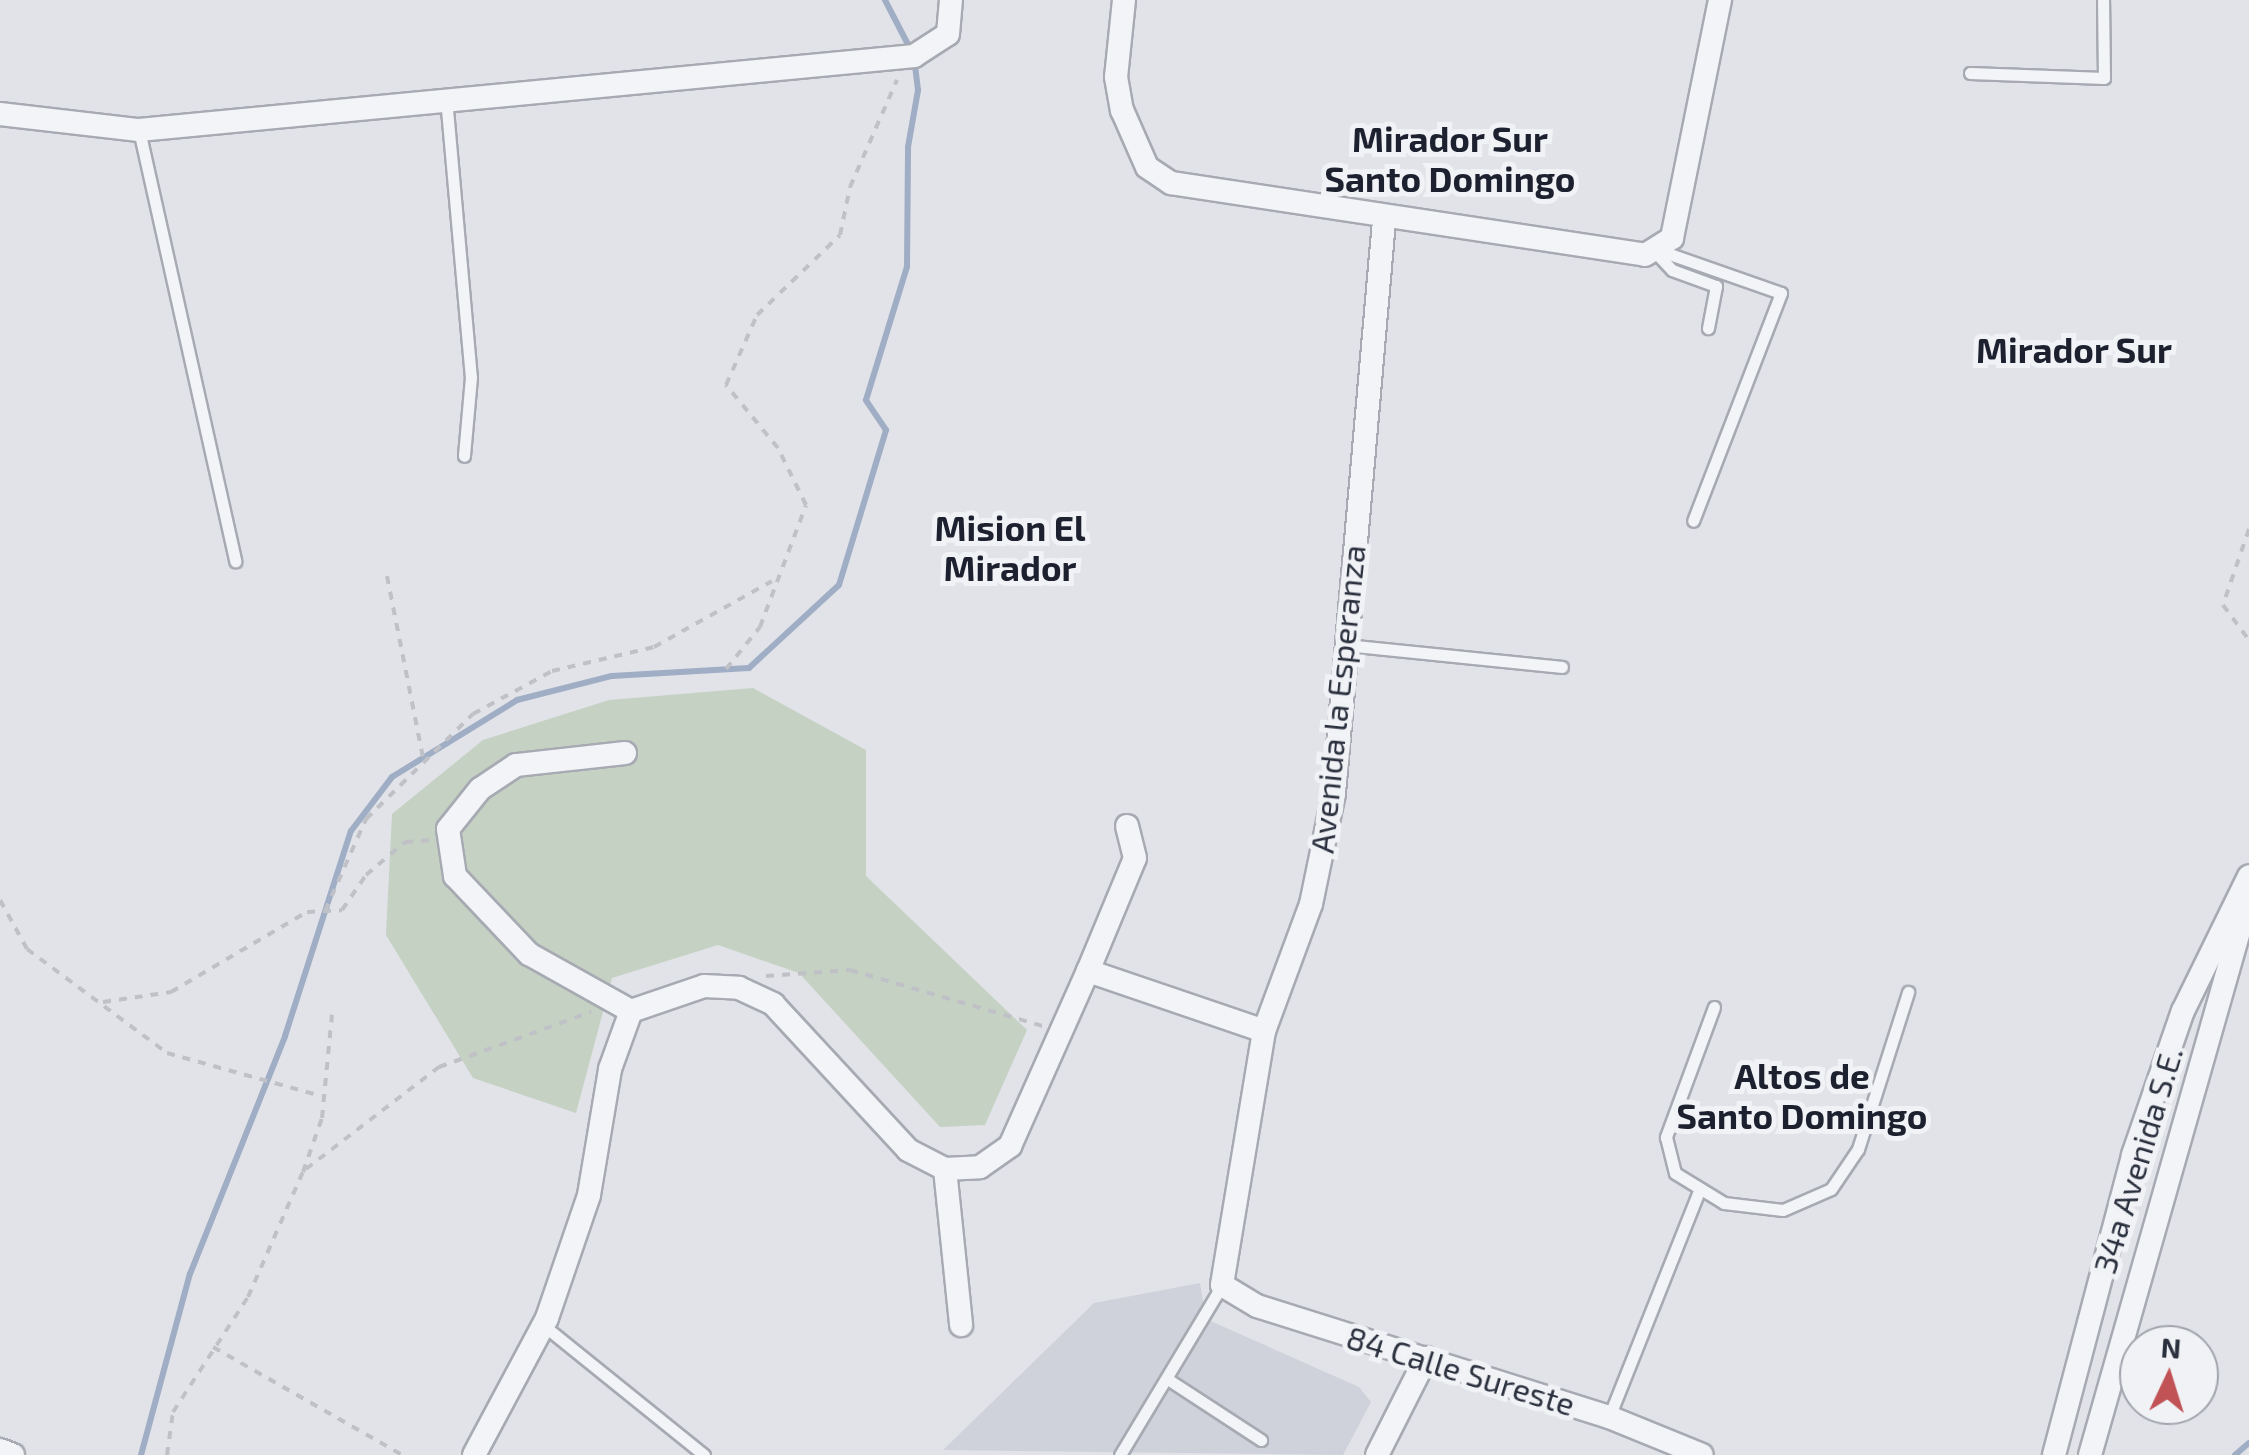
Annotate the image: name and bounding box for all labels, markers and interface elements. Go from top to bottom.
district label: Mirador Sur Santo Domingo [1325,117,1575,199]
district label: Mirador Sur [1976,328,2172,370]
district label: Mision El Mirador [935,506,1085,588]
street label: Avenida la Esperanza [1302,543,1372,855]
street label: 34a Avenida S.E. [2084,1042,2190,1278]
district label: Altos de Santo Domingo [1677,1054,1927,1136]
street label: 84 Calle Sureste [1342,1317,1580,1423]
north arrow [2119,1325,2219,1425]
text: N [2160,1329,2182,1365]

